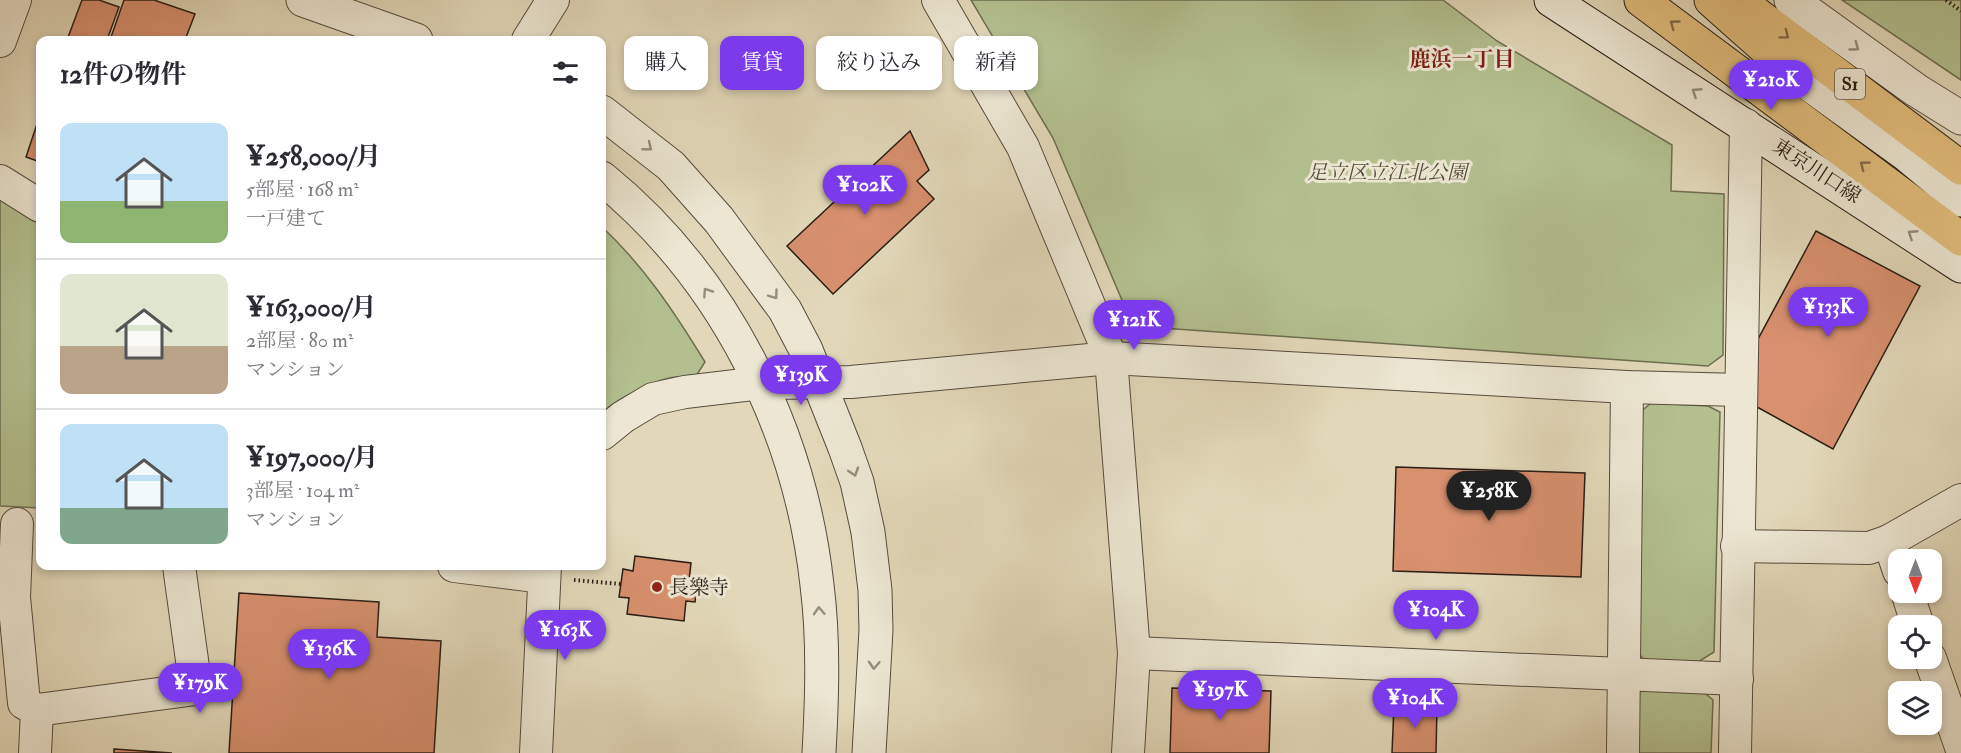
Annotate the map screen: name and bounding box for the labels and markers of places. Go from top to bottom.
pin: ¥210K [1729,60,1813,111]
pin: ¥102K [823,165,907,216]
pin: ¥133K [1786,287,1870,338]
pin: ¥121K [1092,300,1176,351]
pin: ¥139K [759,355,843,406]
pin: ¥258K [1447,471,1531,522]
place label: 長樂寺 [669,575,729,600]
marker: 長樂寺 [650,580,664,594]
pin: ¥104K [1394,590,1478,641]
pin: ¥163K [523,610,607,661]
pin: ¥136K [287,629,371,680]
pin: ¥179K [158,663,242,714]
pin: ¥197K [1178,670,1262,721]
pin: ¥104K [1373,678,1457,729]

